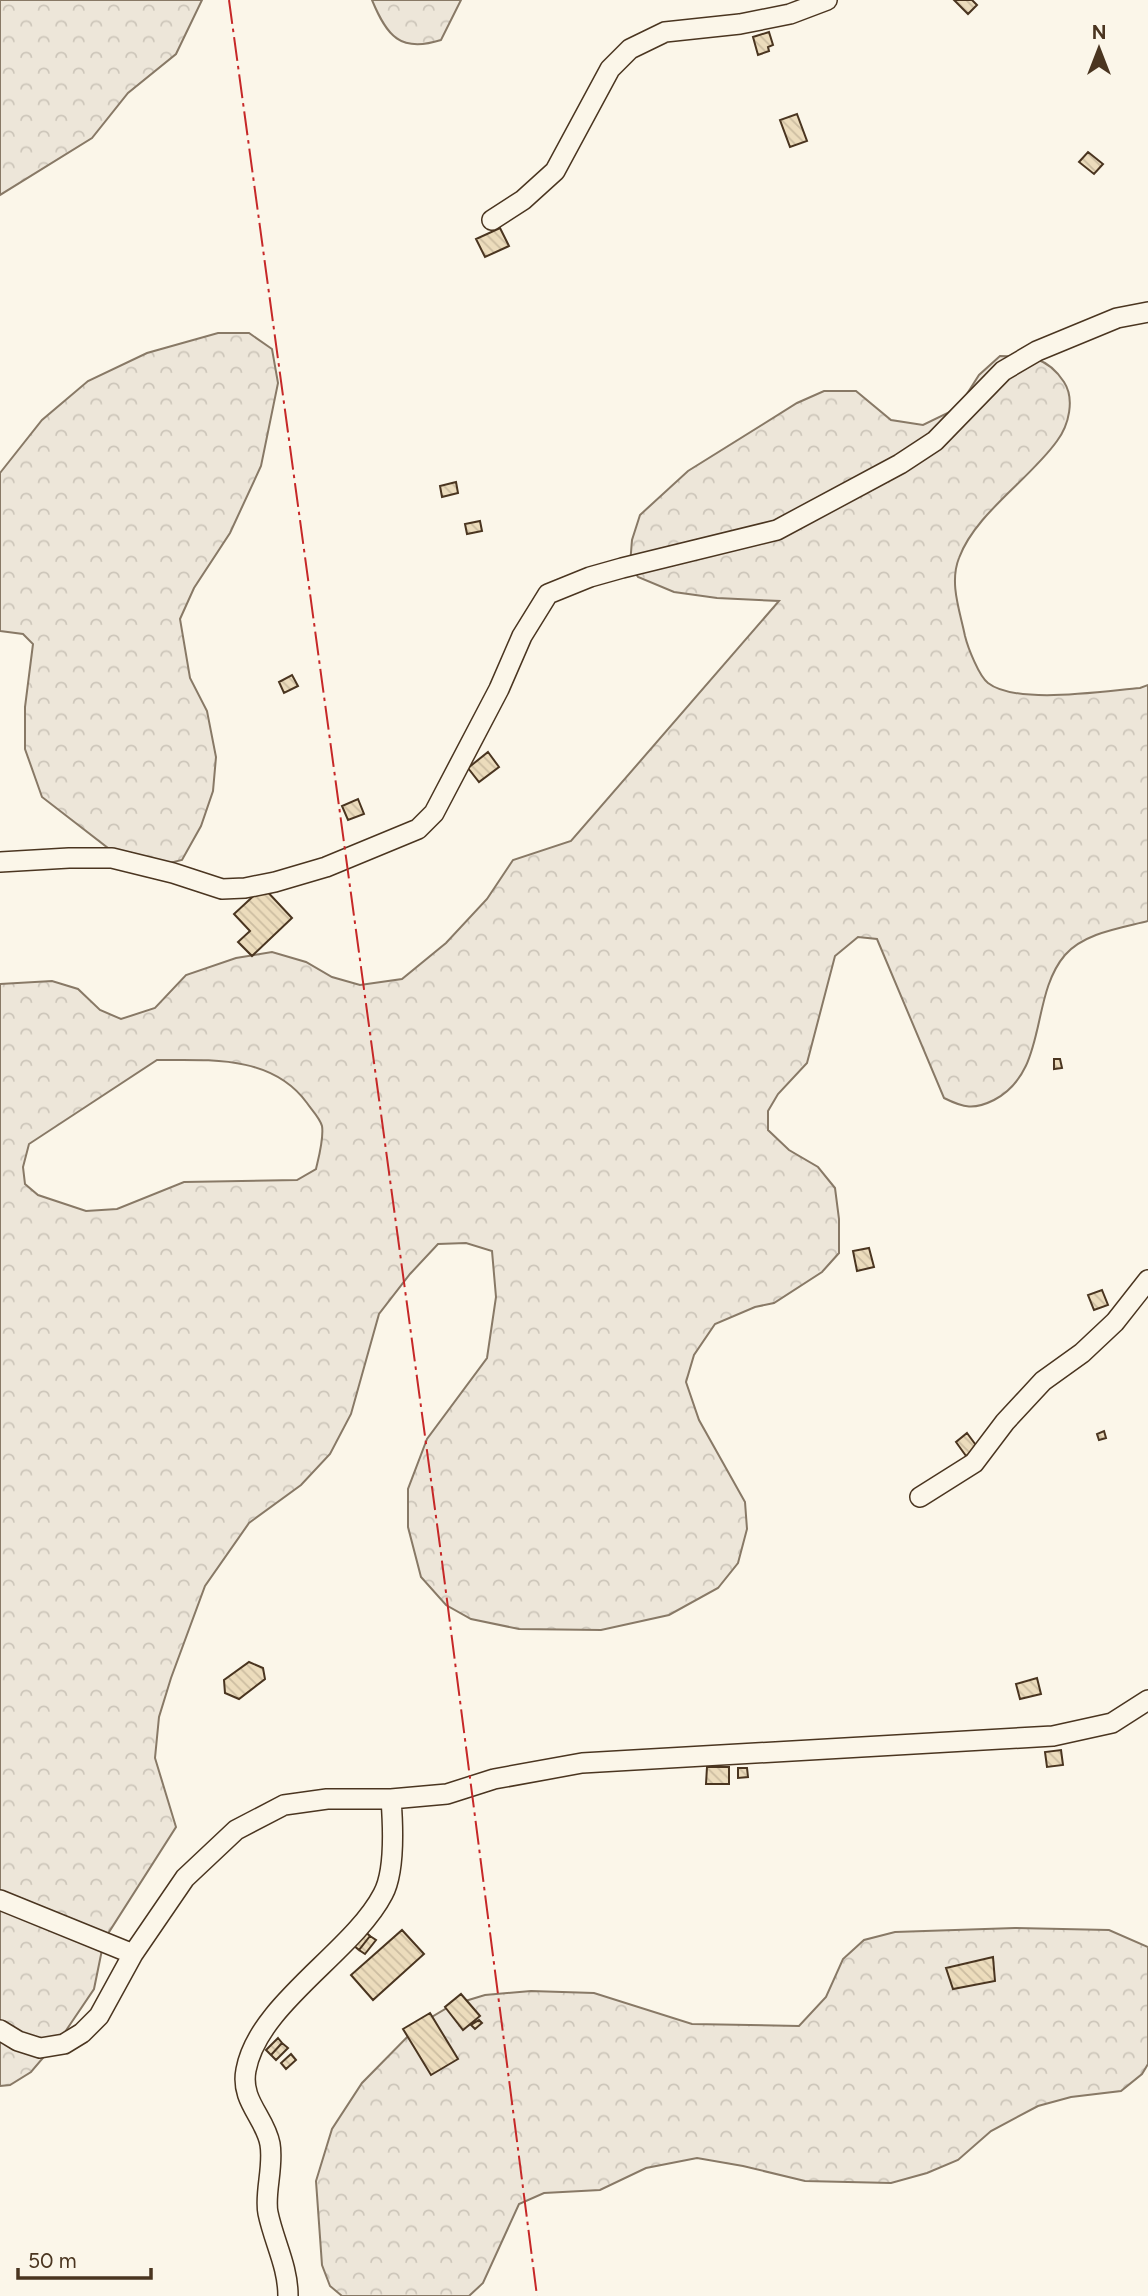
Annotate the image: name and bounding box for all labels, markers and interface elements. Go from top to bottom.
north arrow [1064,14,1134,84]
text: N [1092,21,1106,44]
scale bar [18,2236,150,2280]
text: 50 m [28,2248,77,2273]

